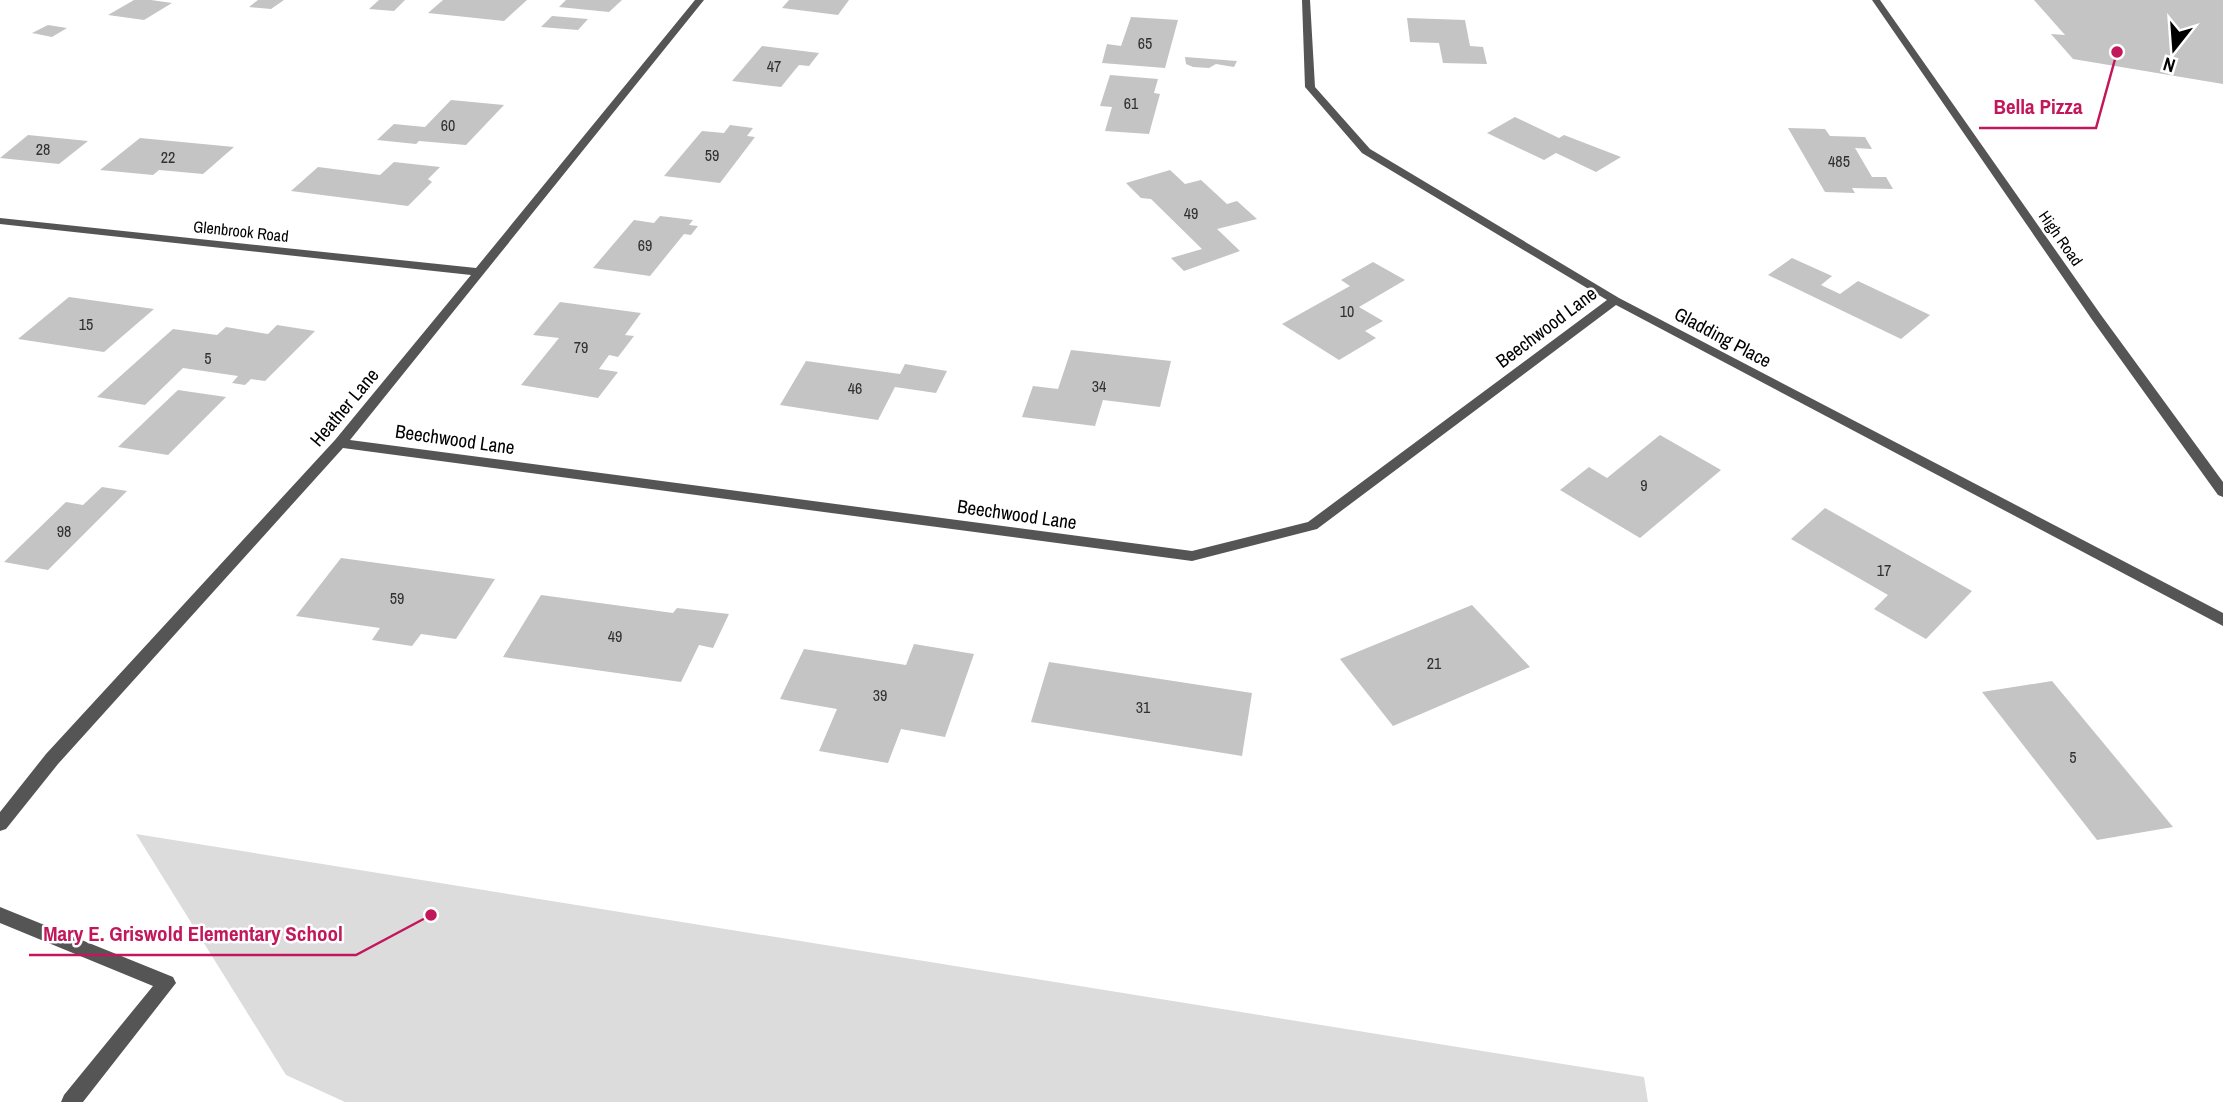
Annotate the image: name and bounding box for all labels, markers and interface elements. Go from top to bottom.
north arrow [2139,14,2209,84]
house number: 65 [1138,32,1152,54]
text: N [2160,51,2178,79]
house number: 47 [767,55,781,77]
callout: Bella Pizza [1979,86,2096,128]
house number: 61 [1124,92,1139,114]
text: Bella Pizza [1993,92,2083,121]
house number: 60 [441,114,455,136]
house number: 28 [36,138,50,160]
house number: 59 [705,144,719,166]
house number: 22 [161,146,175,168]
house number: 485 [1828,150,1850,172]
house number: 49 [1184,202,1198,224]
street label: High Road [2034,206,2088,270]
street label: Glenbrook Road [192,215,290,247]
house number: 69 [638,234,652,256]
street label: Beechwood Lane [1490,280,1602,374]
house number: 10 [1340,300,1354,322]
street label: Gladding Place [1670,301,1776,373]
house number: 15 [79,313,93,335]
house number: 79 [574,336,588,358]
house number: 5 [204,347,212,369]
street label: Heather Lane [304,362,384,452]
house number: 34 [1092,375,1106,397]
house number: 46 [848,377,862,399]
street label: Beechwood Lane [394,418,516,460]
house number: 9 [1640,474,1648,496]
street label: Beechwood Lane [956,493,1078,535]
house number: 98 [57,520,71,542]
house number: 17 [1877,559,1891,581]
house number: 59 [390,587,404,609]
house number: 49 [608,625,622,647]
house number: 21 [1427,652,1442,674]
house number: 39 [873,684,887,706]
house number: 31 [1136,696,1151,718]
house number: 5 [2069,746,2077,768]
callout: Mary E. Griswold Elementary School [29,913,356,955]
text: Mary E. Griswold Elementary School [43,919,343,948]

